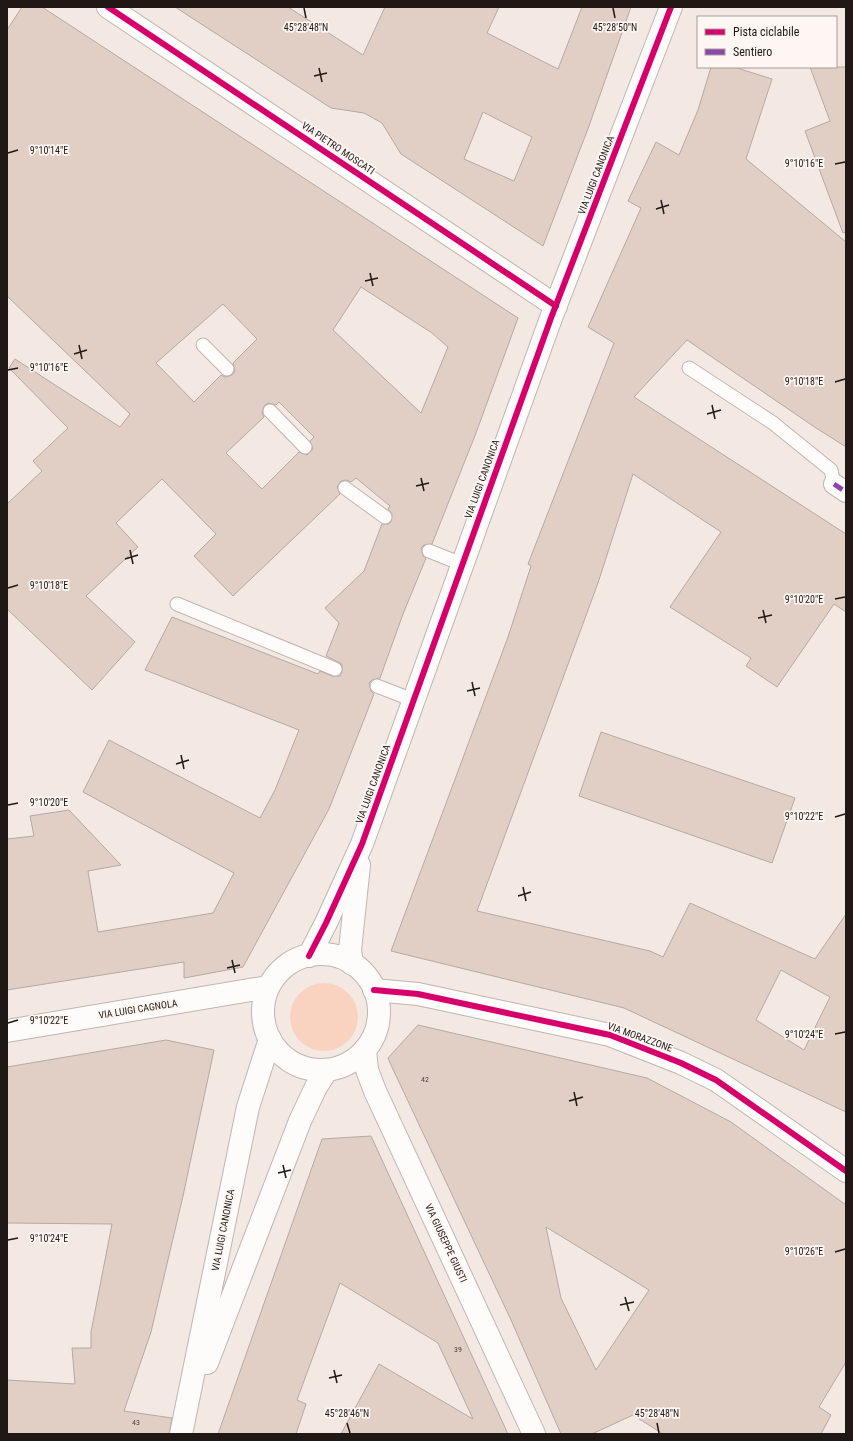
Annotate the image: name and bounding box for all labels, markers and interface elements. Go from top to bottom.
legend [697,16,837,68]
text: 45°28'48"N [284,22,328,33]
text: 45°28'50"N [593,22,637,33]
text: Pista ciclabile [733,25,800,39]
text: Sentiero [733,45,772,59]
street label: VIA PIETRO MOSCATI [300,120,376,176]
street label: VIA LUIGI CANONICA [576,134,616,216]
text: 9°10'14"E [30,145,68,156]
text: 9°10'16"E [785,158,823,169]
text: 9°10'16"E [30,362,68,373]
text: 9°10'18"E [785,376,823,387]
street label: VIA LUIGI CANONICA [463,438,501,520]
text: 9°10'18"E [30,580,68,591]
text: 9°10'20"E [785,594,823,605]
street label: VIA LUIGI CANONICA [354,743,392,825]
text: 9°10'20"E [30,797,68,808]
text: 9°10'22"E [785,811,823,822]
street label: VIA LUIGI CAGNOLA [98,997,178,1021]
text: 9°10'22"E [30,1015,68,1026]
street label: VIA MORAZZONE [606,1020,674,1054]
text: 9°10'24"E [785,1029,823,1040]
house number: 42 [421,1075,429,1084]
street label: VIA LUIGI CANONICA [210,1188,236,1272]
street label: VIA GIUSEPPE GIUSTI [423,1202,469,1284]
text: 9°10'24"E [30,1233,68,1244]
text: 9°10'26"E [785,1246,823,1257]
house number: 39 [454,1345,462,1354]
text: 45°28'46"N [325,1408,369,1419]
text: 45°28'48"N [635,1408,679,1419]
house number: 43 [132,1418,140,1427]

